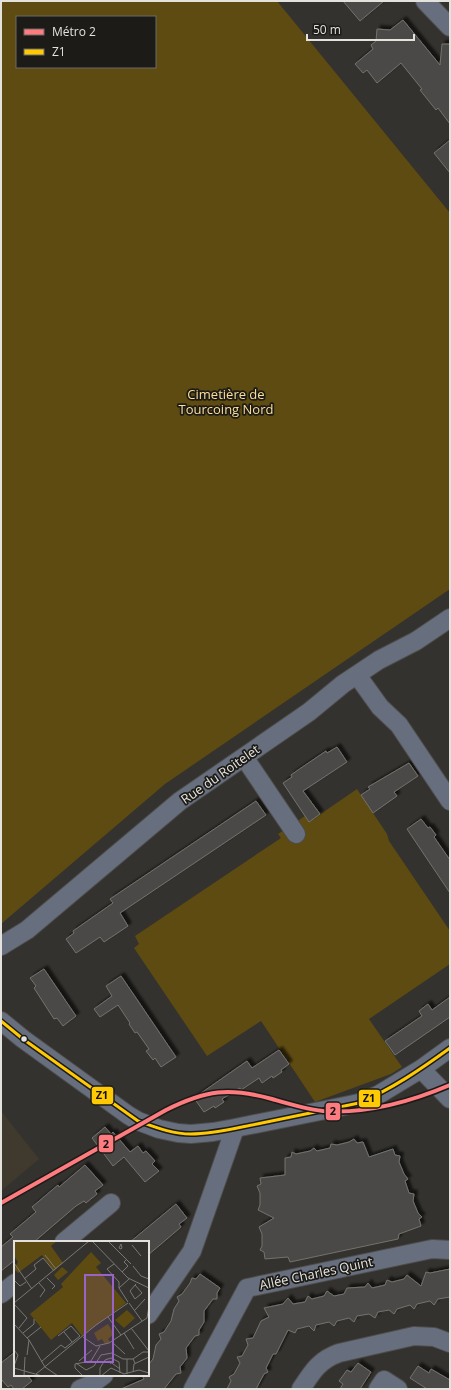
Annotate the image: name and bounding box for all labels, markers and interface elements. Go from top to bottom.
legend [16,16,156,68]
scale bar [307,16,414,42]
text: 50 m [313,21,341,38]
text: Métro 2 [52,23,96,40]
text: Z1 [52,43,66,60]
park label: Cimetière de Tourcoing Nord [179,385,273,418]
street label: Rue du Roitelet [177,740,263,808]
unlabelled marker [19,1034,29,1044]
line badge: Z1 [91,1086,114,1105]
text: Z1 [96,1087,108,1102]
line badge: Z1 [358,1089,381,1108]
text: Z1 [363,1090,375,1105]
line badge: 2 [325,1102,341,1121]
text: 2 [330,1103,336,1118]
line badge: 2 [98,1134,114,1153]
text: 2 [103,1136,109,1151]
inset map [14,1241,149,1376]
street label: Allée Charles Quint [258,1252,375,1294]

